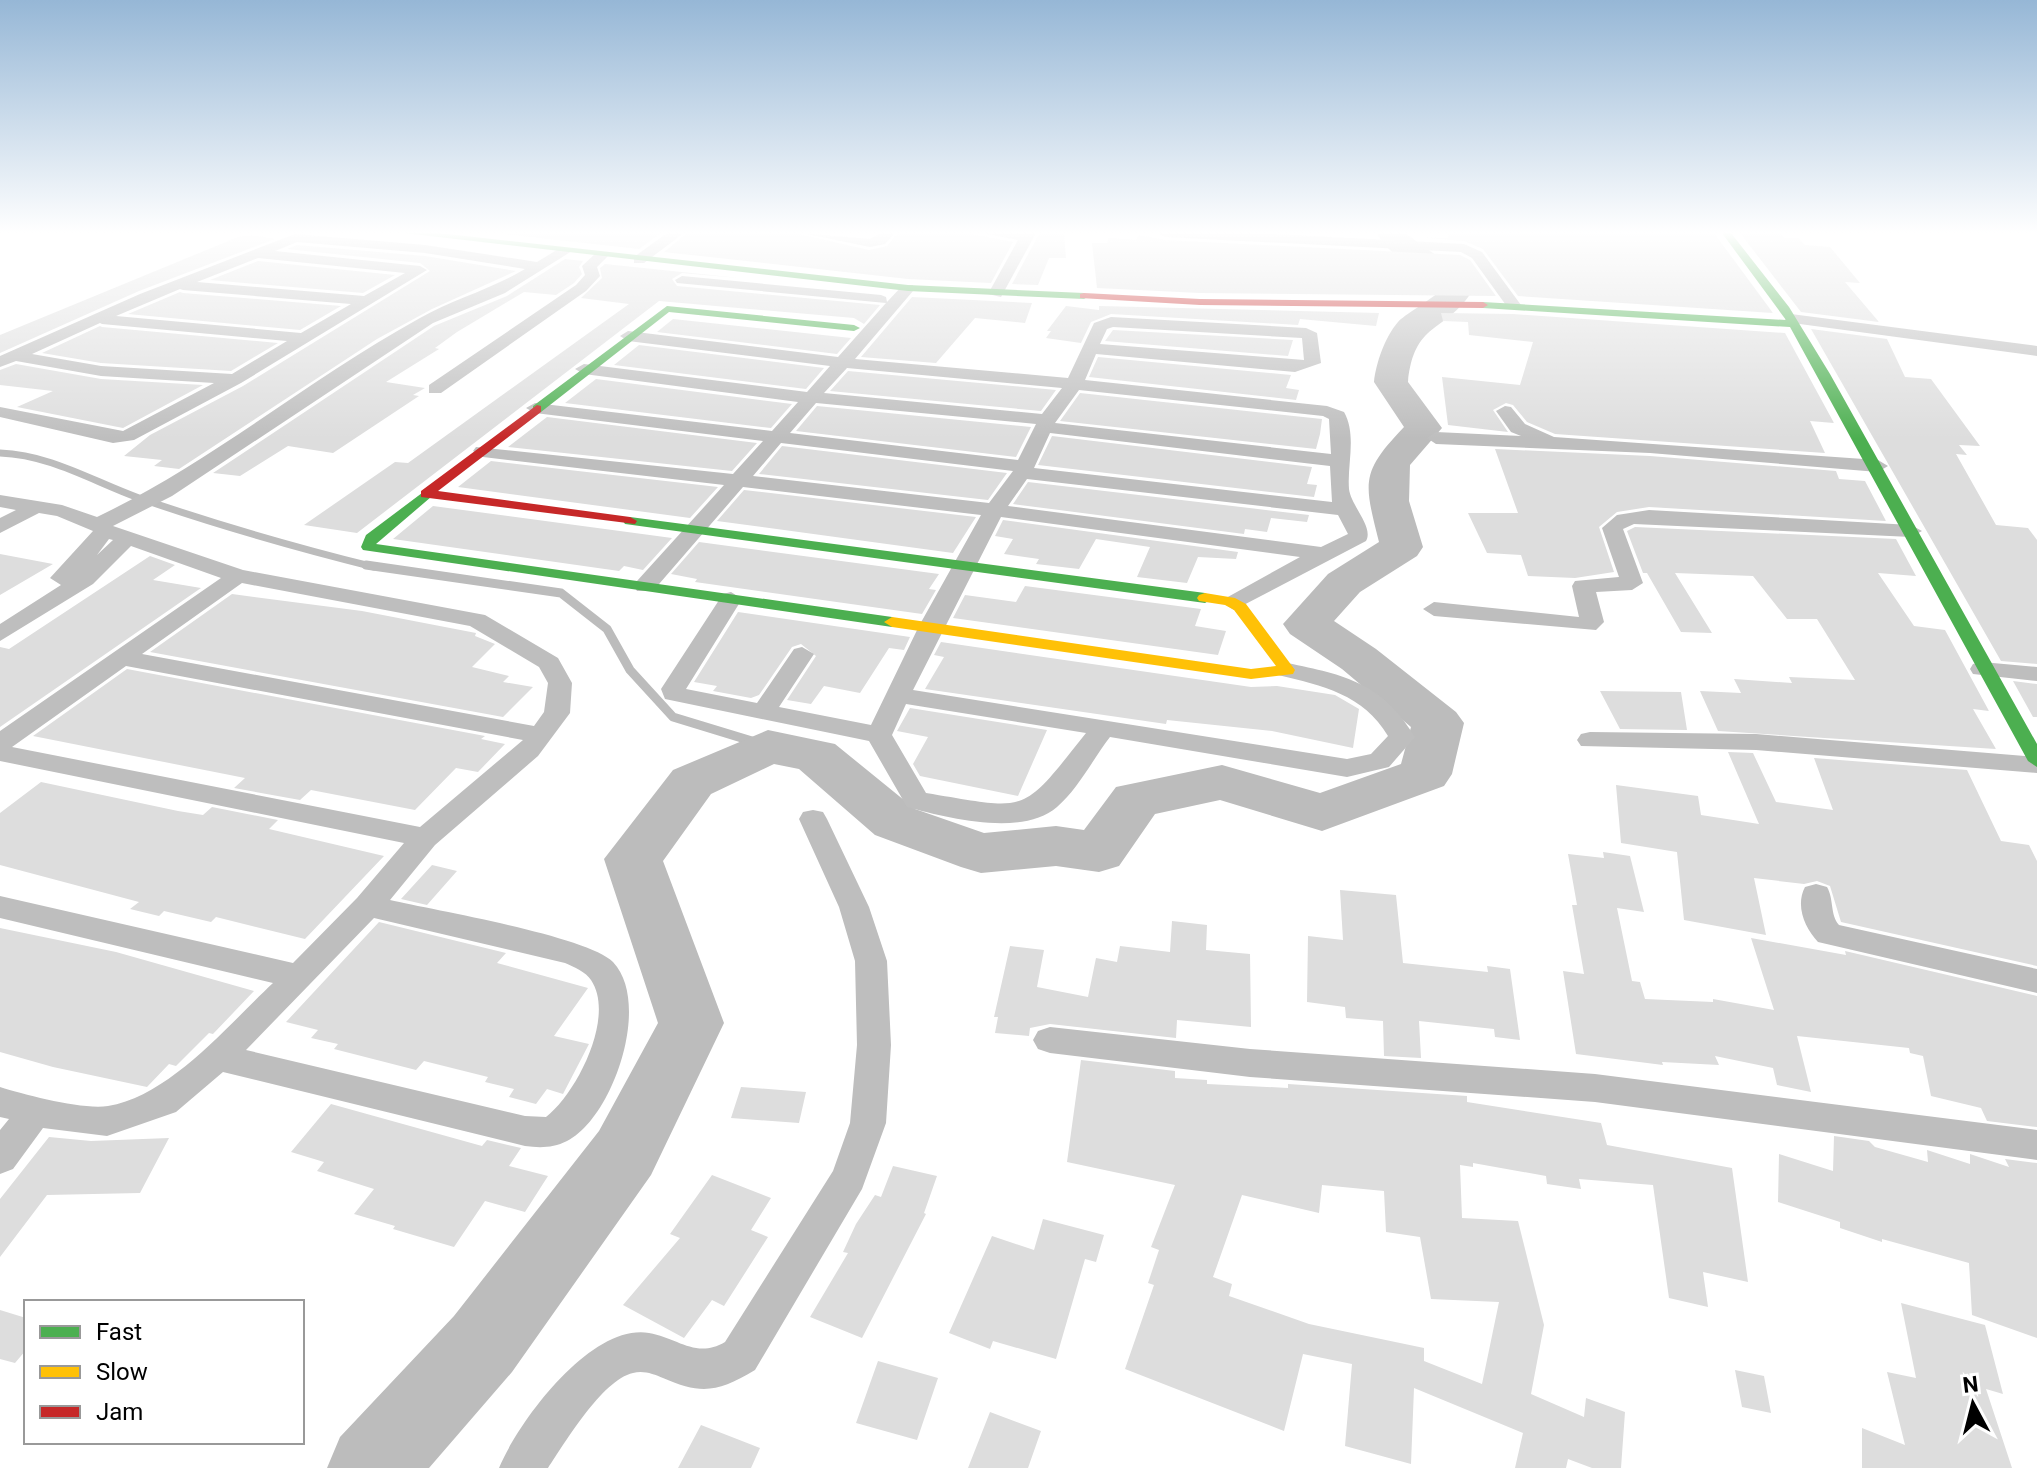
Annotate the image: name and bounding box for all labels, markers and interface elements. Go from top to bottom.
legend [24,1300,304,1444]
text: Fast [96,1318,142,1346]
text: Slow [96,1358,148,1386]
north arrow [1933,1364,2013,1444]
text: N [1961,1371,1980,1398]
text: Jam [96,1398,143,1426]

